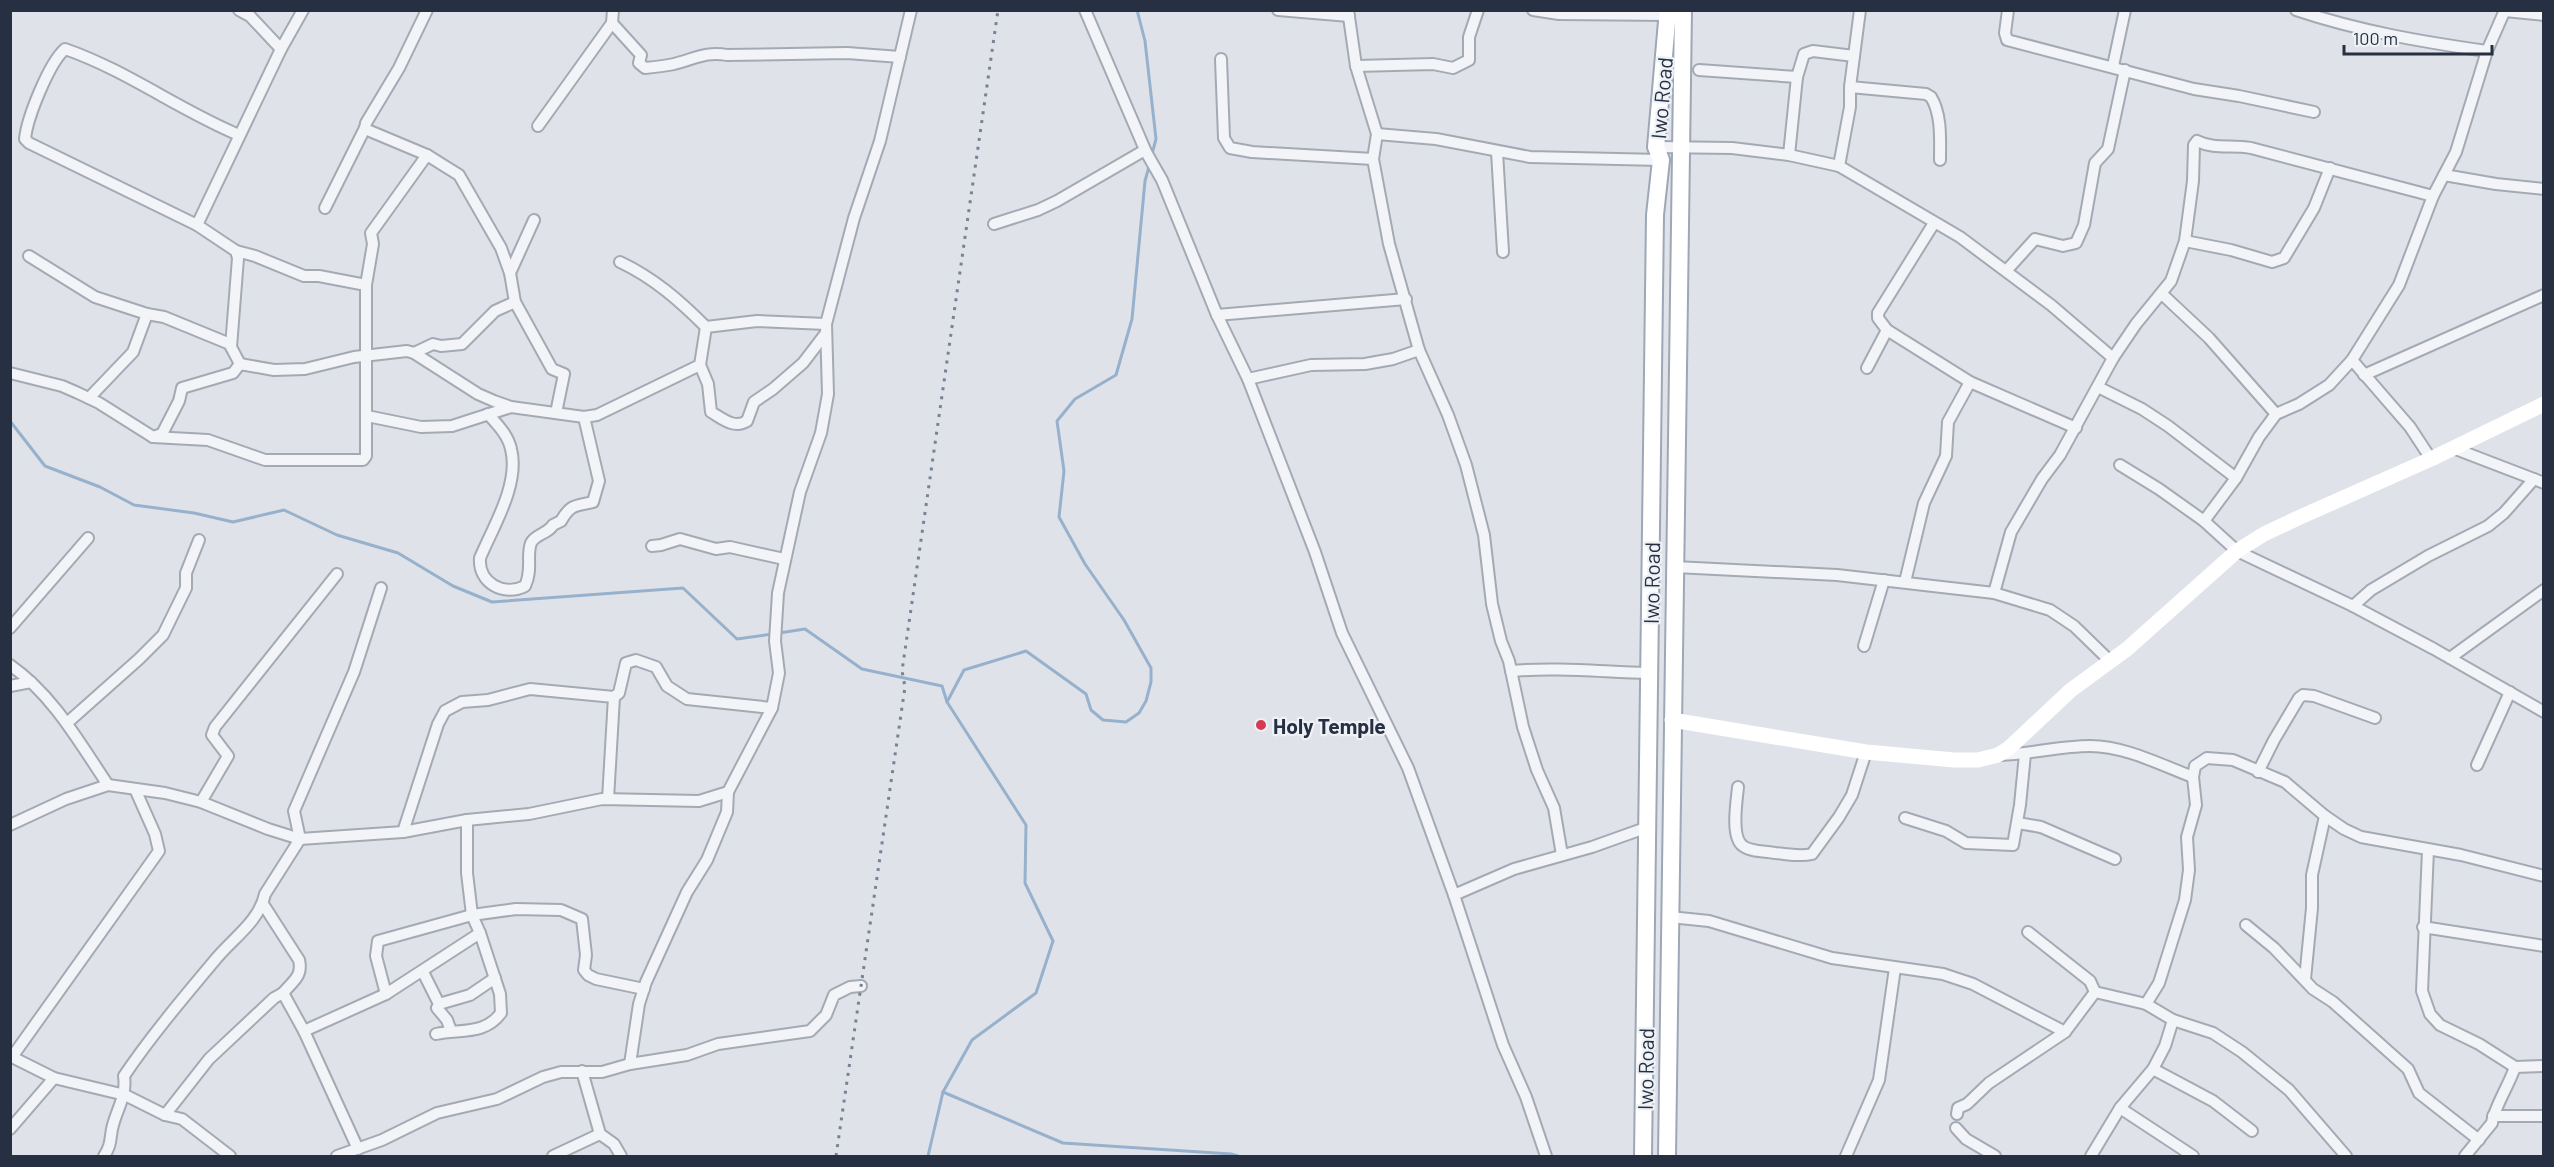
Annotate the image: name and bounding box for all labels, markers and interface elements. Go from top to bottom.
scale bar [2344,18,2492,56]
text: 100 m [2353,27,2398,49]
street label: Iwo Road [1645,56,1677,140]
street label: Iwo Road [1638,542,1664,624]
place label: Holy Temple [1273,713,1386,738]
marker: Holy Temple [1254,718,1268,732]
street label: Iwo Road [1632,1028,1658,1110]

